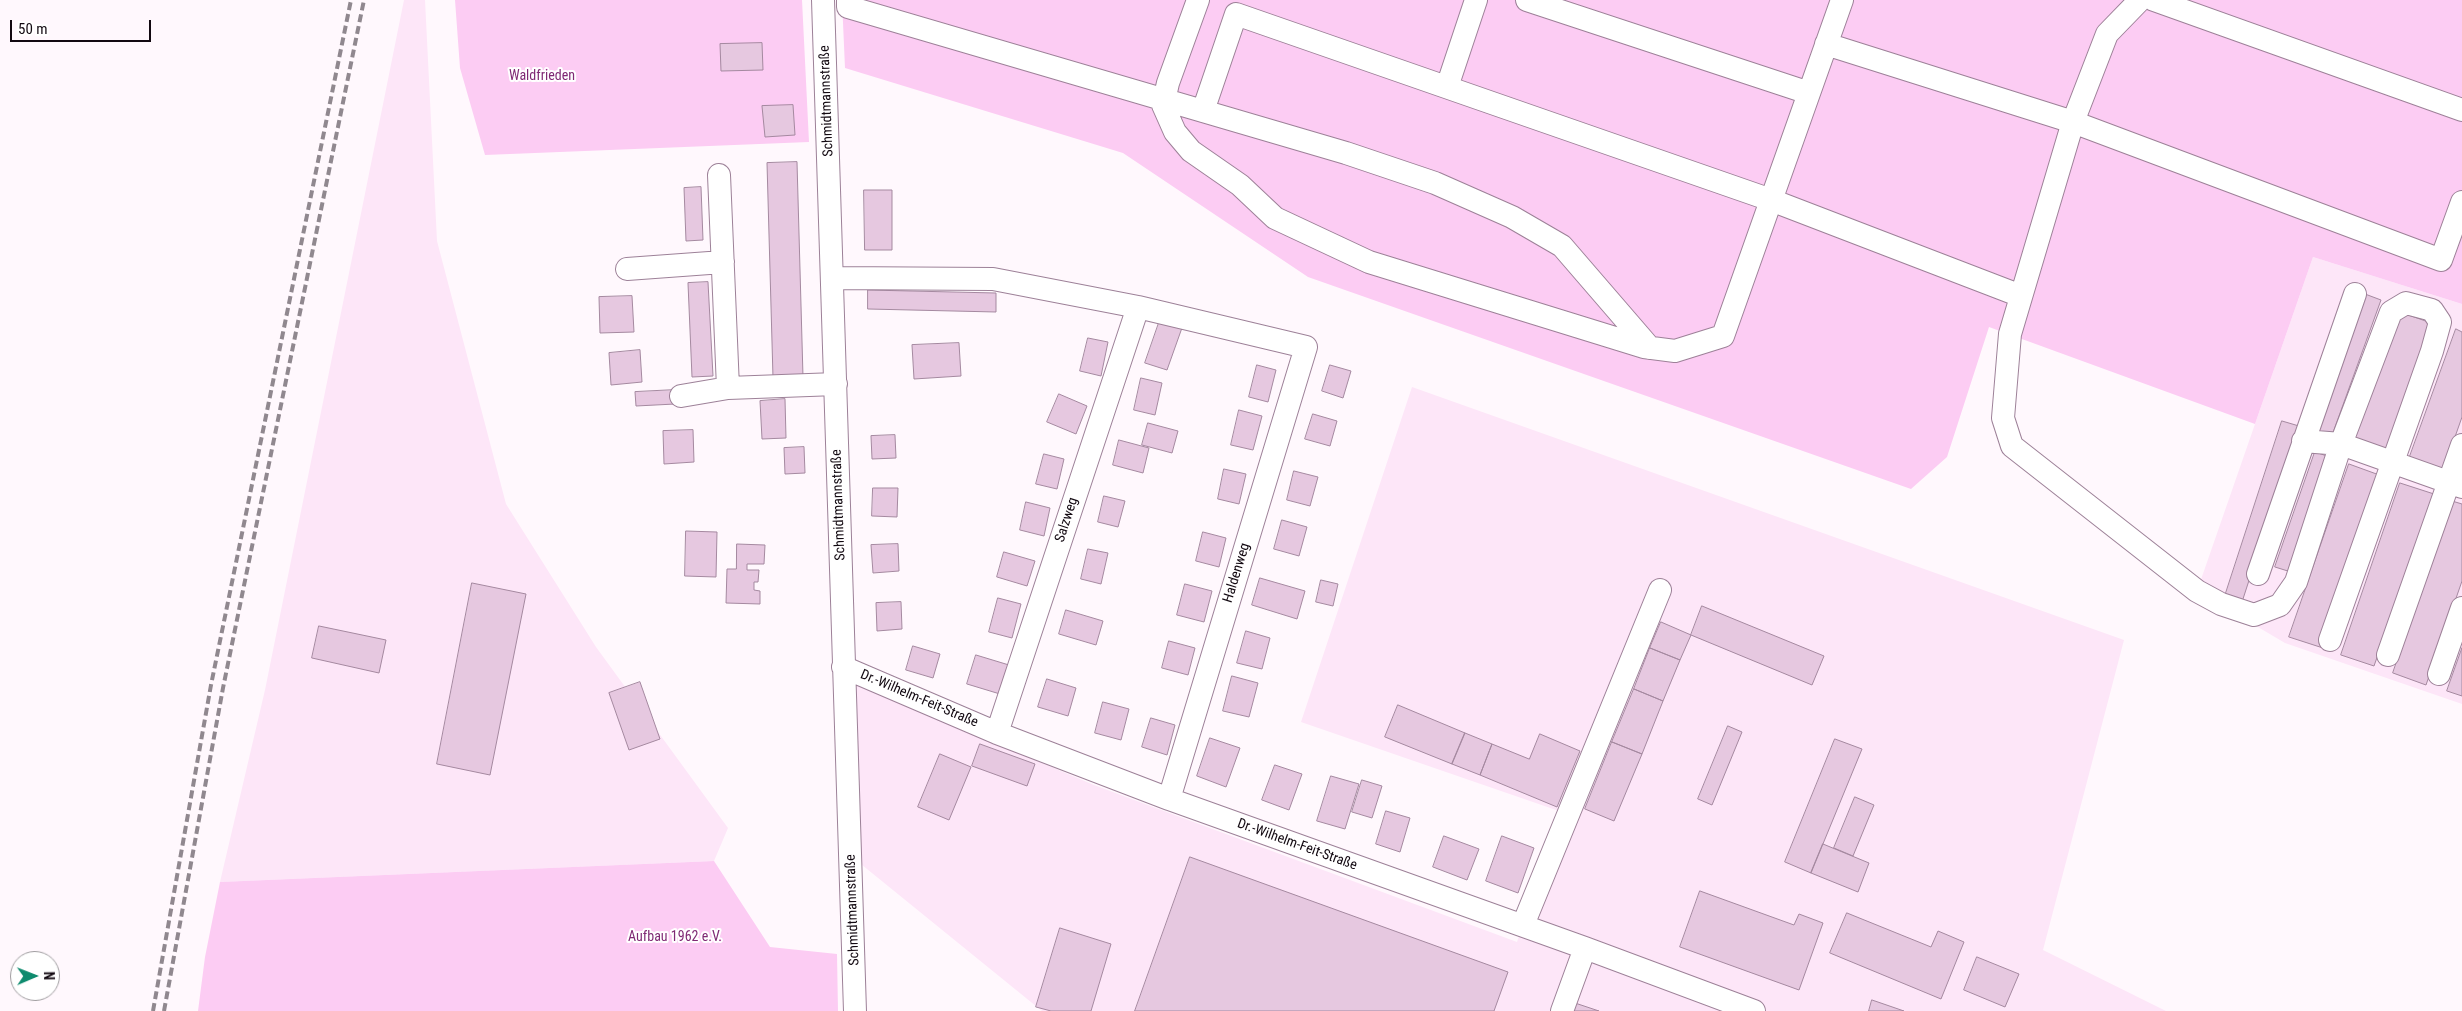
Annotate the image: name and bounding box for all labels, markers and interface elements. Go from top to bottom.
scale bar [12,10,154,42]
text: 50 m [18,20,48,38]
street label: Schmidtmannstraße [817,45,837,157]
park label: Waldfrieden [509,68,575,84]
street label: Schmidtmannstraße [829,449,849,561]
street label: Salzweg [1052,496,1082,544]
street label: Haldenweg [1220,541,1254,605]
street label: Dr.-Wilhelm-Feit-Straße [858,667,980,731]
street label: Dr.-Wilhelm-Feit-Straße [1235,816,1359,874]
street label: Schmidtmannstraße [843,854,863,966]
park label: Aufbau 1962 e.V. [628,929,722,945]
north arrow [10,951,60,1001]
text: N [41,971,57,980]

